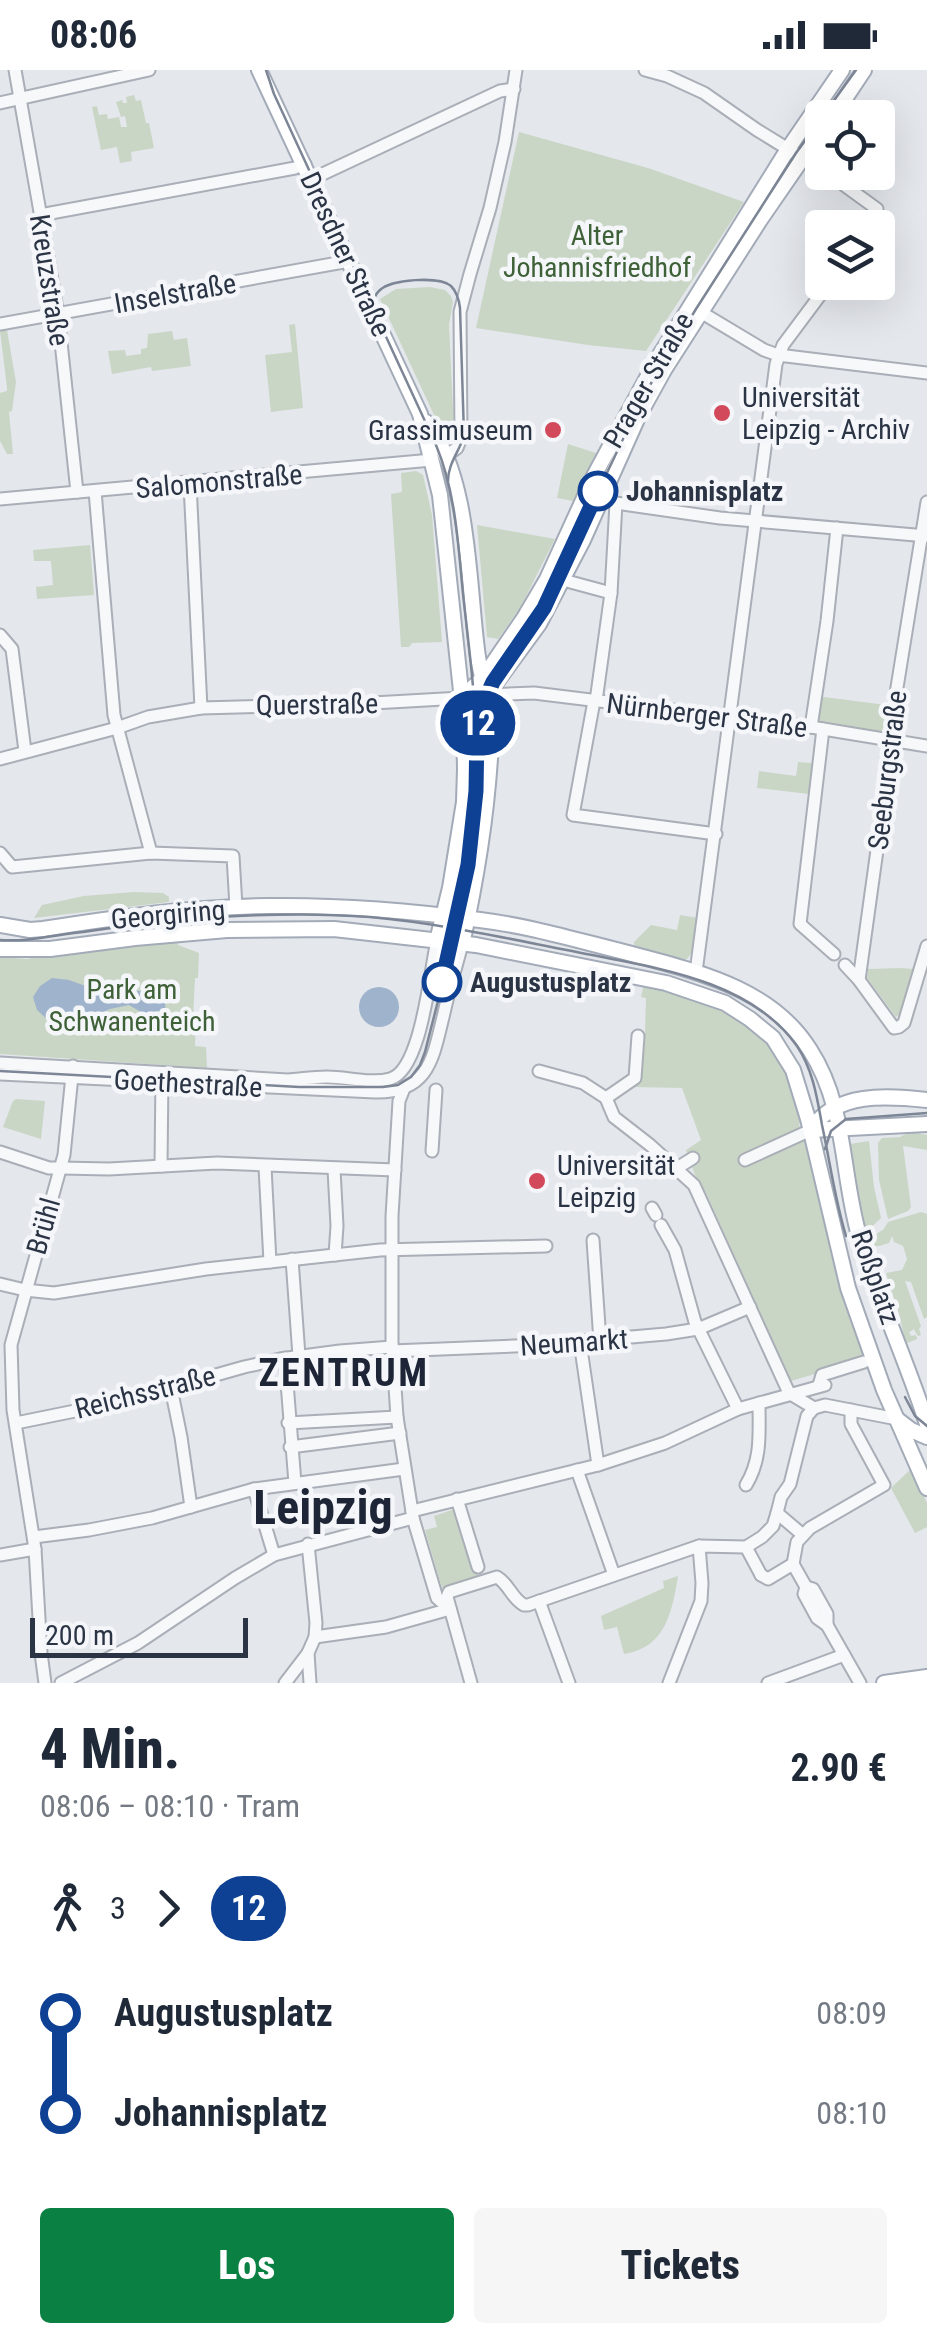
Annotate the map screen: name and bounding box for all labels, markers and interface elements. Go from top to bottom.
text: 08:06 [50,13,137,57]
map controls [805,100,895,300]
button: locate [805,100,895,190]
street label: Dresdner Straße [293,167,398,342]
button: layers [805,210,895,300]
street label: Kreuzstraße [23,212,76,348]
park label: Alter Johannisfriedhof [503,219,691,284]
street label: Inselstraße [112,267,239,320]
street label: Prager Straße [596,307,700,454]
place label: Universität Leipzig - Archiv [742,381,910,446]
marker: Universität Leipzig - Archiv [711,402,733,424]
place label: Grassimuseum [368,414,533,447]
marker: Grassimuseum [542,419,564,441]
street label: Salomonstraße [134,458,304,505]
marker: Johannisplatz [579,472,617,510]
place label: Johannisplatz [626,475,783,508]
street label: Querstraße [256,687,378,722]
street label: Nürnberger Straße [605,687,809,744]
street label: Seeburgstraße [861,688,914,852]
line badge: 12 [433,690,523,756]
text: 12 [460,703,496,744]
street label: Georgiring [110,893,227,936]
marker: Augustusplatz [423,963,461,1001]
place label: Augustusplatz [470,966,631,999]
park label: Park am Schwanenteich [48,973,216,1038]
street label: Goethestraße [113,1063,263,1104]
place label: Universität Leipzig [557,1149,675,1214]
marker: Universität Leipzig [526,1170,548,1192]
street label: Brühl [20,1194,67,1258]
street label: Roßplatz [844,1226,907,1329]
street label: Neumarkt [519,1322,629,1363]
district label: ZENTRUM [258,1351,430,1395]
street label: Reichsstraße [71,1359,219,1426]
district label: Leipzig [253,1479,393,1536]
scale bar [30,1613,248,1658]
text: 200 m [45,1619,114,1652]
text: 4 Min. [40,1717,180,1781]
text: 2.90 € [790,1746,887,1790]
text: 08:06 – 08:10 · Tram [40,1787,300,1825]
icon: walk [40,1881,95,1936]
icon: forward [141,1881,196,1936]
text: 12 [231,1888,266,1929]
text: 3 [110,1889,126,1927]
text: Augustusplatz [114,1991,333,2035]
text: 08:09 [816,1994,887,2032]
text: Johannisplatz [114,2091,328,2135]
text: 08:10 [816,2094,887,2132]
button: Los [40,2208,454,2323]
button: Tickets [474,2208,887,2323]

